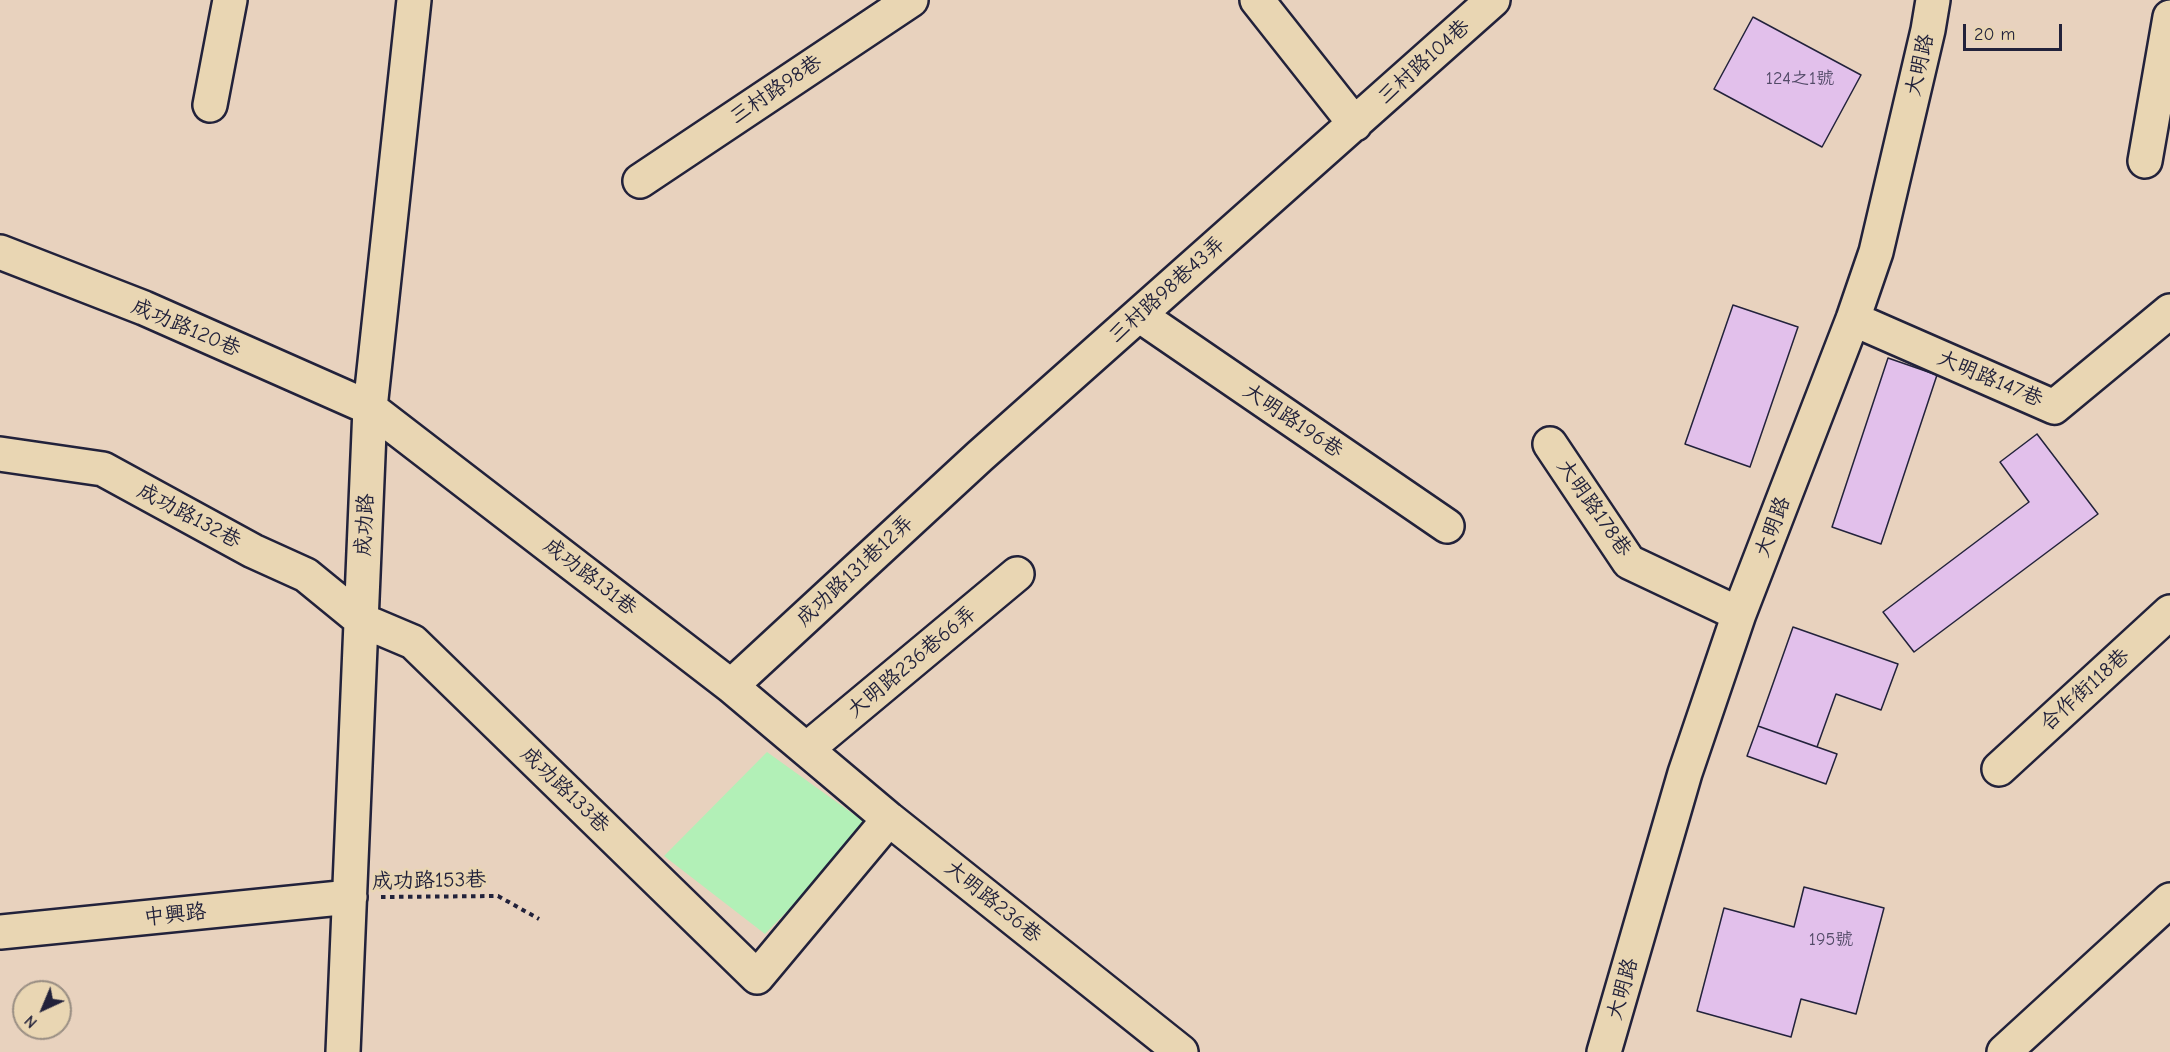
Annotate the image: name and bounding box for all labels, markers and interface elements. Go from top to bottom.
scale bar [1966,12,2065,50]
street label: 三村路104巷 [1373,14,1475,110]
text: 20 m [1974,24,2015,45]
street label: 大明路 [1901,31,1939,99]
street label: 三村路98巷 [725,50,827,130]
house number: 124之1號 [1766,68,1834,90]
street label: 三村路98巷43弄 [1104,231,1230,349]
street label: 成功路120巷 [128,294,244,362]
street label: 大明路147巷 [1933,345,2047,413]
street label: 大明路196巷 [1238,378,1348,464]
street label: 大明路178巷 [1551,455,1637,561]
street label: 成功路132巷 [133,478,245,554]
street label: 成功路 [351,493,379,557]
street label: 大明路 [1750,493,1796,561]
street label: 成功路131巷12弄 [791,510,919,632]
street label: 成功路131巷 [538,533,642,621]
street label: 大明路236巷66弄 [842,601,982,723]
street label: 合作街118巷 [2035,643,2135,737]
street label: 成功路133巷 [515,741,615,839]
street label: 大明路236巷 [940,855,1046,949]
street label: 成功路153巷 [372,867,486,895]
street label: 中興路 [142,899,208,931]
house number: 195號 [1809,929,1853,951]
street label: 大明路 [1602,955,1644,1023]
north arrow [12,980,72,1040]
text: N [21,1011,41,1032]

